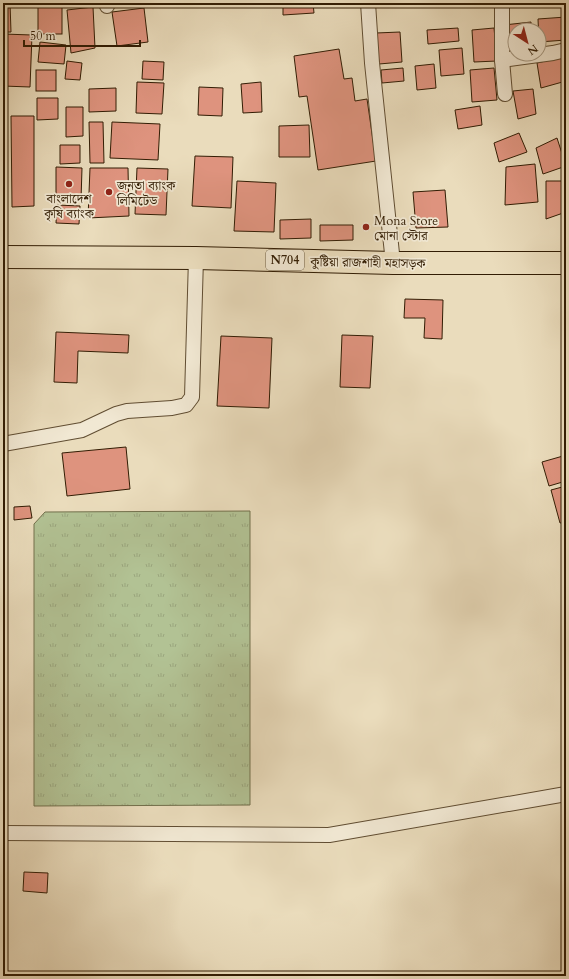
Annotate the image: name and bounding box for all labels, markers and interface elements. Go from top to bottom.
scale bar [24,22,140,48]
north arrow [507,22,547,62]
text: 50 m [30,28,57,44]
text: N [524,41,541,59]
place label: জনতা ব্যাংক লিমিটেড [116,177,176,210]
marker: বাংলাদেশ কৃষি ব্যাংক [64,179,74,189]
marker: জনতা ব্যাংক লিমিটেড [104,187,114,197]
place label: বাংলাদেশ কৃষি ব্যাংক [43,190,95,223]
place label: Mona Store মোনা স্টোর [374,212,438,245]
marker: Mona Store মোনা স্টোর [361,222,371,232]
road number: N704 [266,250,304,270]
street label: কুষ্টিয়া রাজশাহী মহাসড়ক [309,253,427,273]

